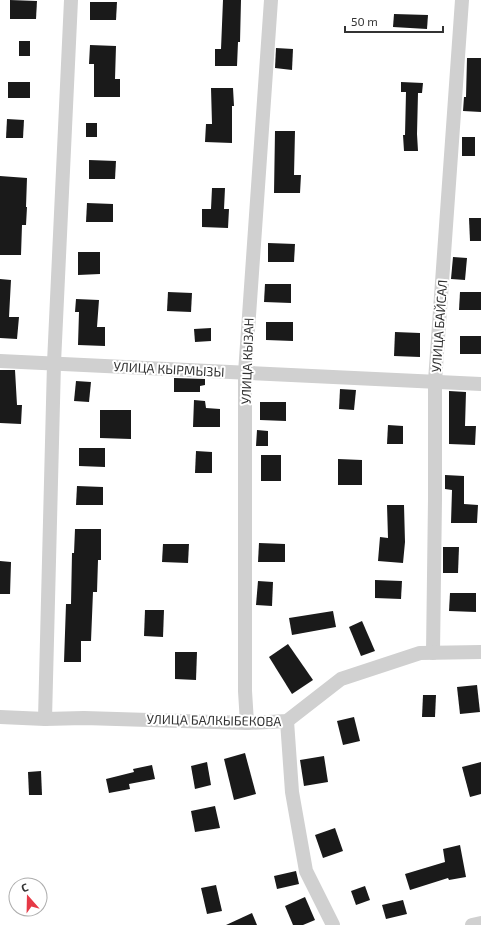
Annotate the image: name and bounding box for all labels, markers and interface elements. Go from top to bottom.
scale bar [345,8,443,34]
text: 50 m [351,14,378,28]
street label: УЛИЦА БАЙСАЛ [428,279,450,373]
street label: УЛИЦА КЫЗАН [237,317,257,405]
street label: УЛИЦА КЫРМЫЗЫ [113,358,225,380]
street label: УЛИЦА БАЛКЫБЕКОВА [146,711,282,729]
north arrow [8,877,48,917]
text: С [19,880,30,894]

